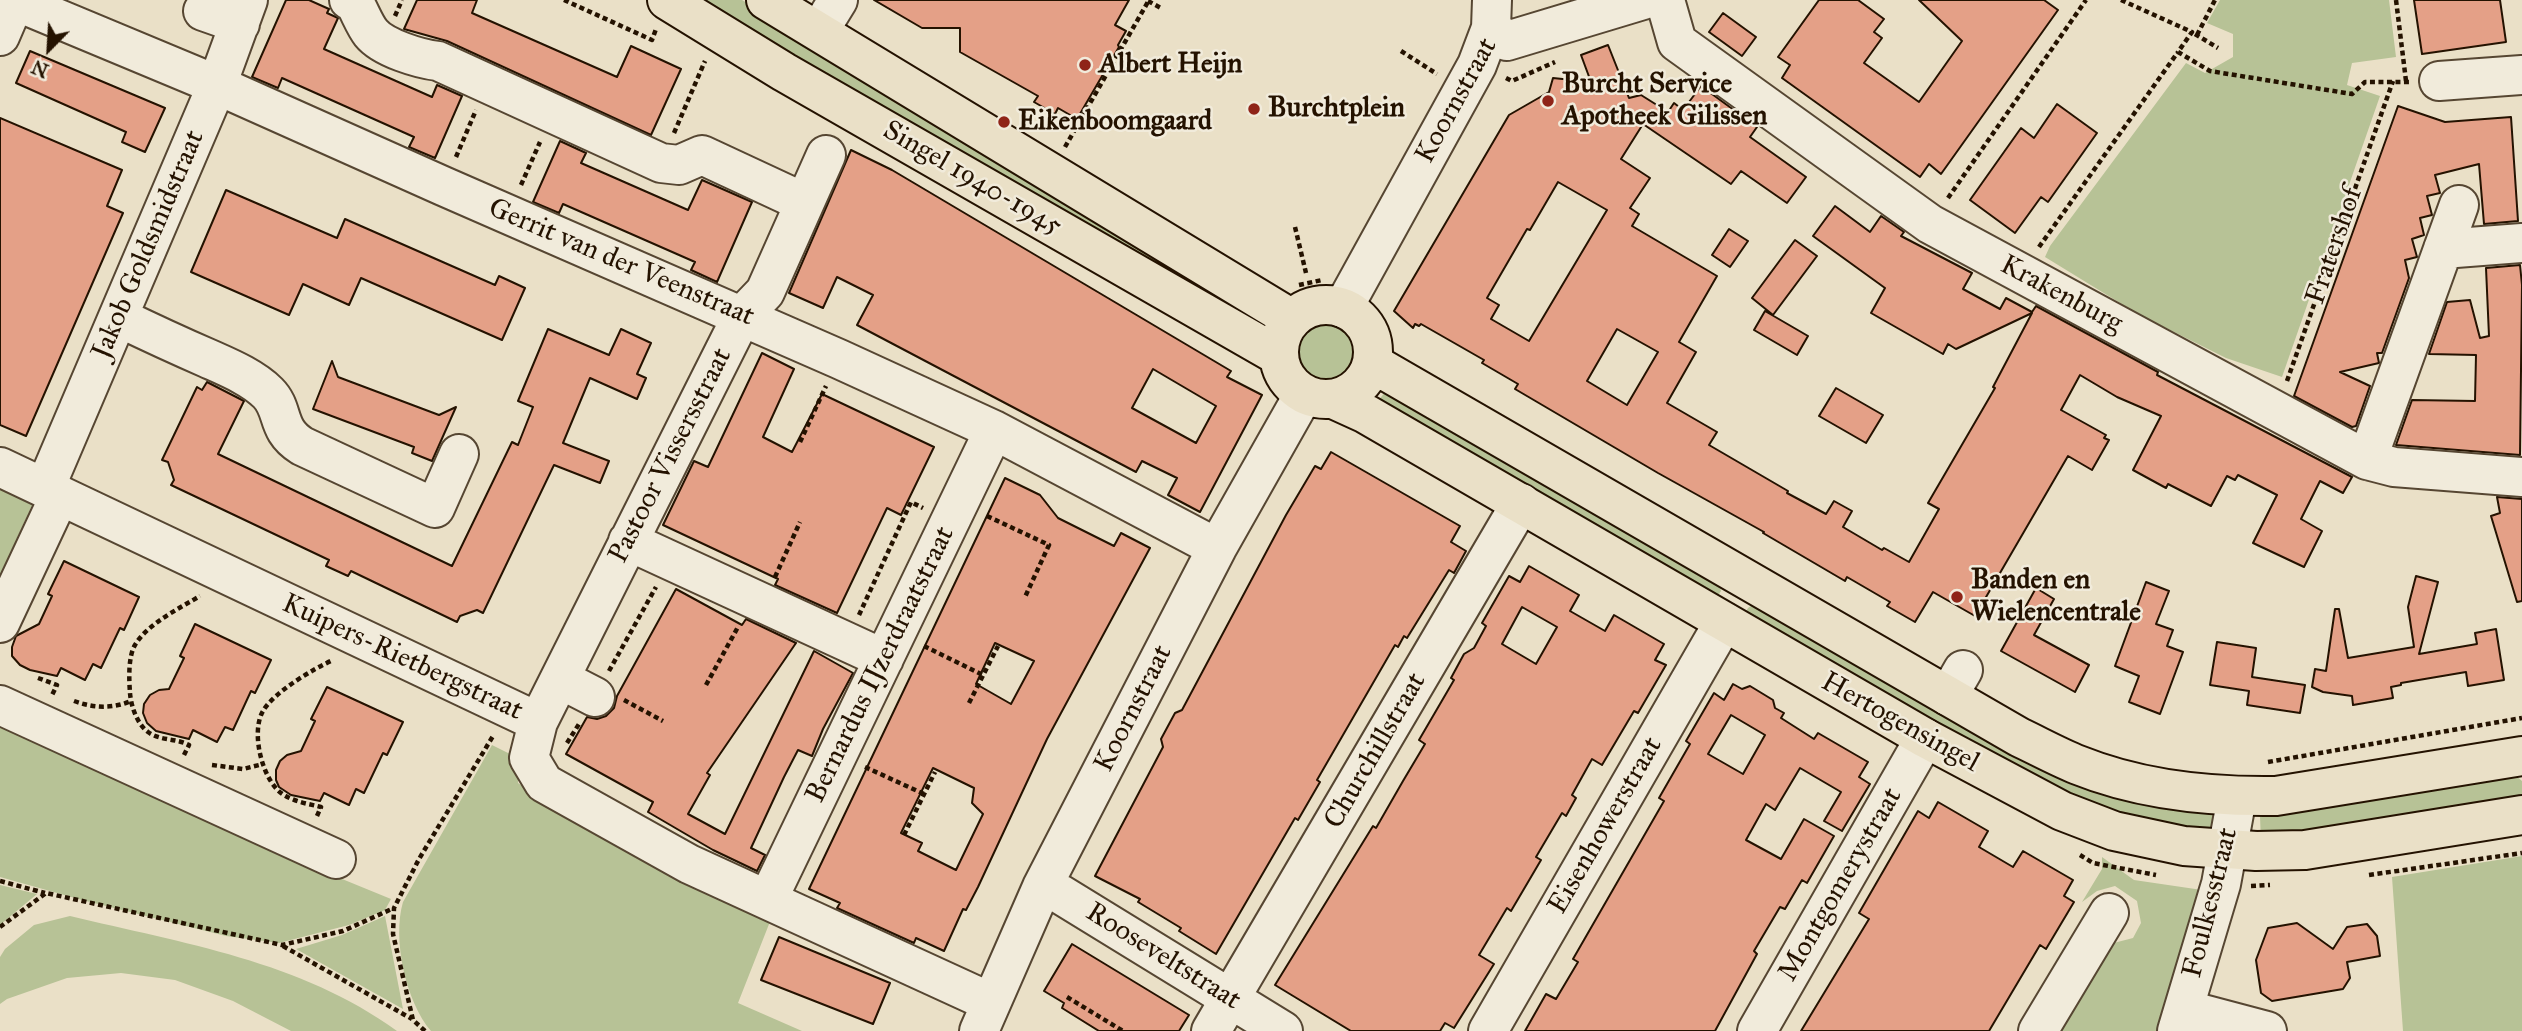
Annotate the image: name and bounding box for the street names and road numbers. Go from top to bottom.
street label: Koornstraat [1409,33,1505,169]
street label: Singel 1940-1945 [877,114,1067,244]
street label: Jakob Goldsmidstraat [86,126,212,364]
street label: Fratershof [2299,183,2371,309]
street label: Gerrit van der Veenstraat [483,192,759,334]
street label: Krakenburg [1994,249,2128,341]
street label: Pastoor Vissersstraat [602,343,740,569]
street label: Bernardus IJzerdraatstraat [799,521,963,809]
street label: Kuipers-Rietbergstraat [276,587,528,729]
street label: Koornstraat [1088,640,1180,778]
street label: Hertogensingel [1815,666,1985,780]
street label: Churchillstraat [1318,667,1434,835]
street label: Eisenhowerstraat [1542,731,1670,921]
street label: Montgomerystraat [1772,782,1910,988]
street label: Foulkesstraat [2176,825,2246,981]
street label: Rooseveltstraat [1079,896,1247,1018]

